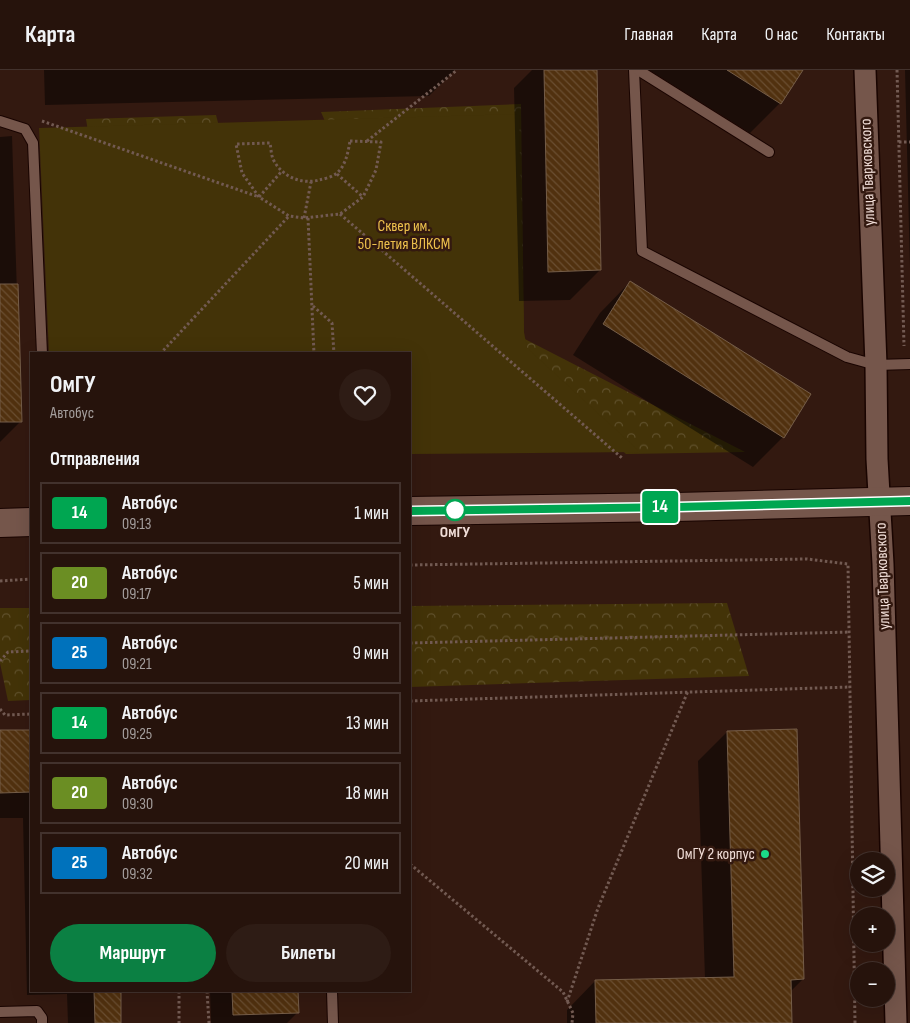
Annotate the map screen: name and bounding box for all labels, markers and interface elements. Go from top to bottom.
text: Карта [25,20,75,49]
text: Главная [624,24,673,45]
text: Карта [701,24,737,45]
text: О нас [765,24,798,45]
text: Контакты [826,24,885,45]
street label: улица Тварковского [857,118,879,226]
park label: Сквер им. 50-летия ВЛКСМ [358,217,450,254]
button: heart [339,369,391,421]
text: ОмГУ [50,370,95,399]
text: Автобус [50,404,94,423]
text: Отправления [50,448,140,471]
line badge: 14 [638,491,682,523]
text: Автобус [122,492,178,515]
text: 14 [652,496,668,517]
marker: ОмГУ [444,499,466,521]
text: 14 [72,502,87,523]
text: 1 мин [354,502,389,525]
text: 09:13 [122,515,152,534]
street label: улица Тварковского [872,522,894,630]
place label: ОмГУ [440,523,471,542]
text: Автобус [122,562,178,585]
text: 20 [71,572,88,593]
text: 5 мин [353,572,389,595]
text: 09:17 [122,585,151,604]
text: Автобус [122,632,178,655]
text: 25 [72,642,87,663]
text: 9 мин [352,642,389,665]
text: 09:21 [122,655,152,674]
text: Автобус [122,702,178,725]
text: 14 [72,712,87,733]
text: 13 мин [346,712,389,735]
text: 09:25 [122,725,152,744]
text: Автобус [122,772,178,795]
text: 20 [71,782,88,803]
text: 18 мин [346,782,389,805]
text: 09:30 [122,795,153,814]
text: Автобус [122,842,178,865]
place label: ОмГУ 2 корпус [677,845,755,864]
marker: ОмГУ 2 корпус [759,848,771,860]
text: 25 [72,852,87,873]
text: 20 мин [345,852,389,875]
map controls [850,852,895,1007]
button: layers [850,852,895,897]
text: 09:32 [122,865,153,884]
button: + [850,907,895,952]
button: Маршрут [50,924,216,982]
button: Билеты [226,924,391,982]
button: − [850,962,895,1007]

